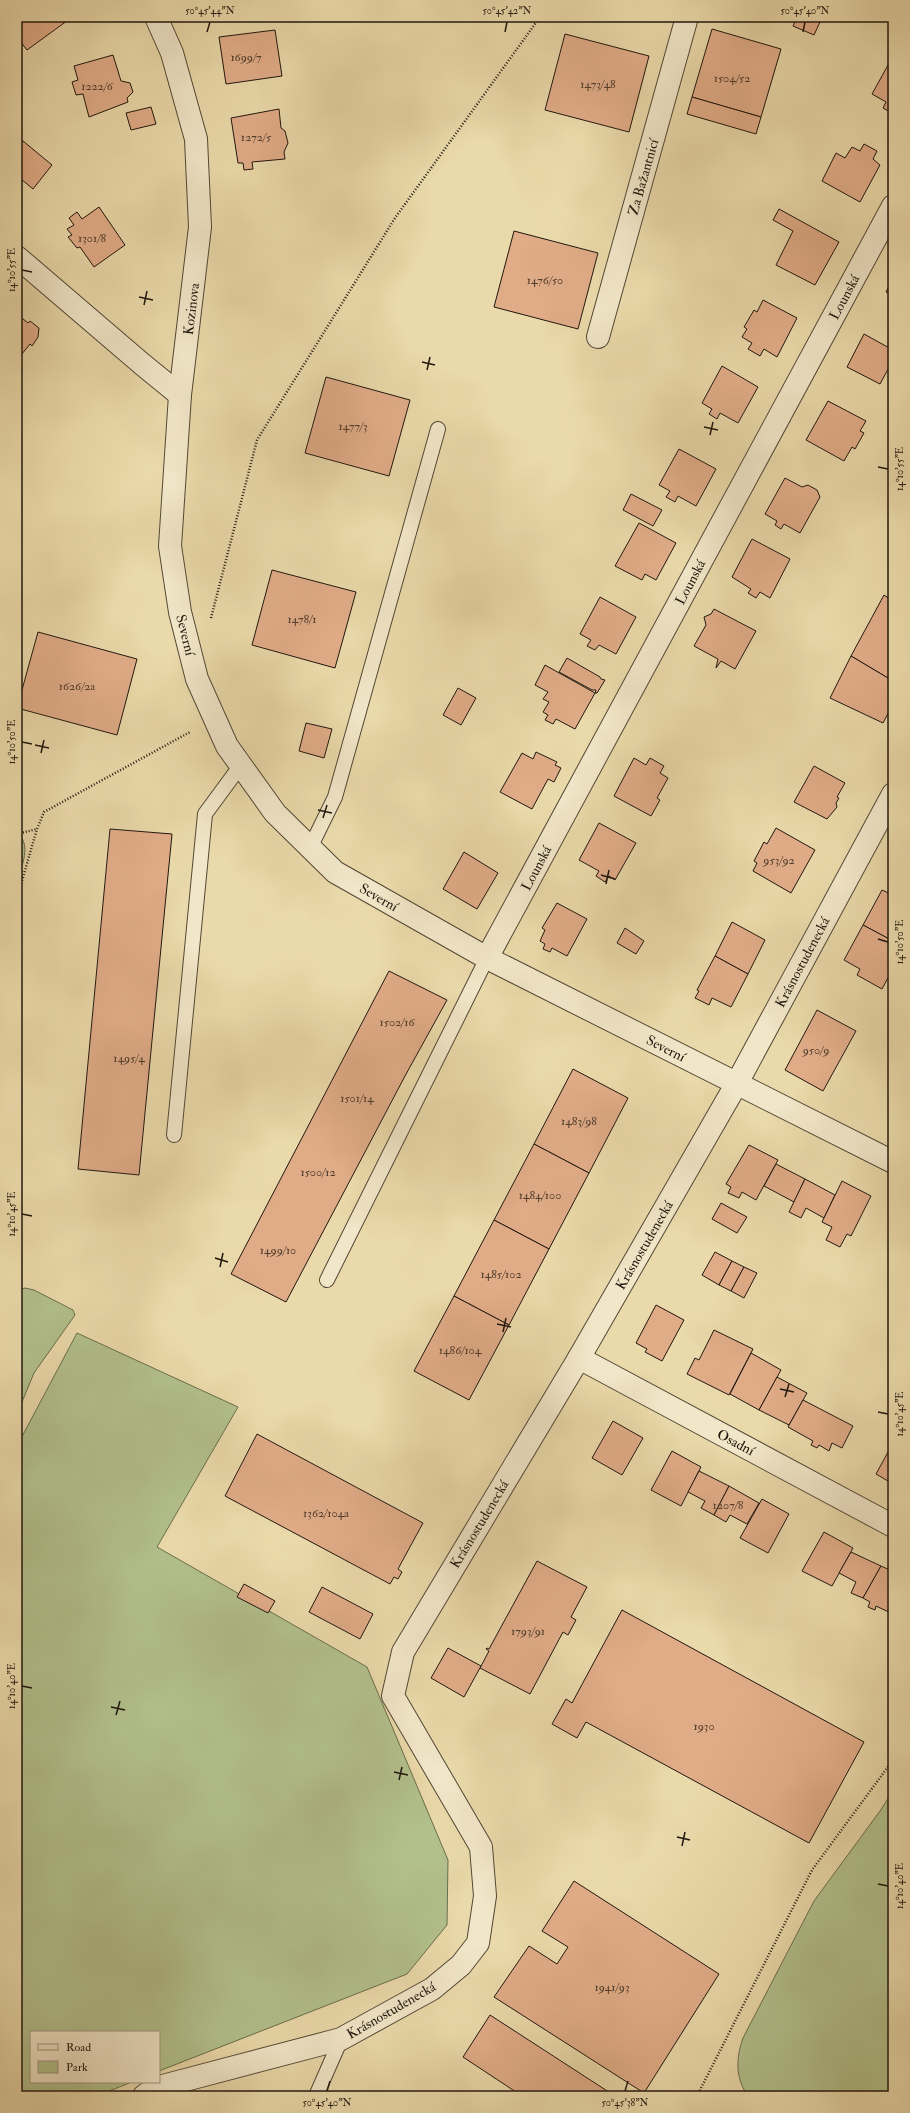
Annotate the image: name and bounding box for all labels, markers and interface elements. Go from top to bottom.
text: 50°45'44"N [185,5,235,17]
text: 50°45'42"N [482,5,532,17]
text: 50°45'40"N [780,5,830,17]
house number: 1699/7 [230,50,262,65]
house number: 1504/52 [714,71,750,86]
house number: 1473/48 [580,77,616,92]
house number: 1222/6 [81,79,114,94]
house number: 1272/5 [241,130,272,145]
street label: Za Bažantnicí [624,136,663,217]
house number: 1301/8 [78,231,106,246]
text: 14°10'55"E [6,248,18,292]
street label: Lounská [826,272,863,323]
house number: 1476/50 [527,273,563,288]
street label: Kozinova [180,282,203,336]
house number: 1477/3 [338,419,368,434]
text: 14°10'55"E [894,447,906,491]
street label: Lounská [672,557,709,608]
house number: 1478/1 [287,612,317,627]
street label: Severní [172,613,199,659]
house number: 1626/2a [59,679,96,694]
text: 14°10'50"E [6,720,18,764]
street label: Lounská [518,843,555,894]
house number: 953/92 [762,853,795,868]
street label: Severní [357,880,402,916]
street label: Krásnostudenecká [771,914,833,1010]
text: 14°10'50"E [894,920,906,964]
house number: 1502/16 [379,1015,415,1030]
street label: Severní [643,1031,689,1066]
house number: 950/9 [802,1043,829,1058]
house number: 1495/4 [113,1051,145,1066]
house number: 1501/14 [340,1091,374,1106]
house number: 1483/98 [561,1114,597,1129]
house number: 1500/12 [300,1165,336,1180]
house number: 1484/100 [519,1188,561,1203]
text: 14°10'45"E [6,1191,18,1237]
street label: Krásnostudenecká [612,1198,677,1293]
house number: 1499/10 [260,1243,296,1258]
house number: 1485/102 [480,1267,522,1282]
house number: 1486/104 [439,1343,482,1358]
text: 14°10'45"E [894,1391,906,1437]
street label: Osadní [714,1426,758,1460]
street label: Krásnostudenecká [446,1477,513,1571]
house number: 1207/8 [713,1498,744,1513]
house number: 1362/104a [303,1506,350,1521]
house number: 1793/91 [511,1624,545,1639]
text: 14°10'40"E [6,1663,18,1709]
house number: 1930 [693,1719,715,1734]
text: 14°10'40"E [894,1863,906,1909]
street label: Krásnostudenecká [344,1978,439,2043]
house number: 1941/93 [594,1980,630,1995]
legend [30,2031,160,2083]
text: Road [66,2040,91,2055]
text: Park [66,2060,88,2075]
text: 50°45'40"N [302,2097,352,2109]
text: 50°45'38"N [601,2097,649,2109]

